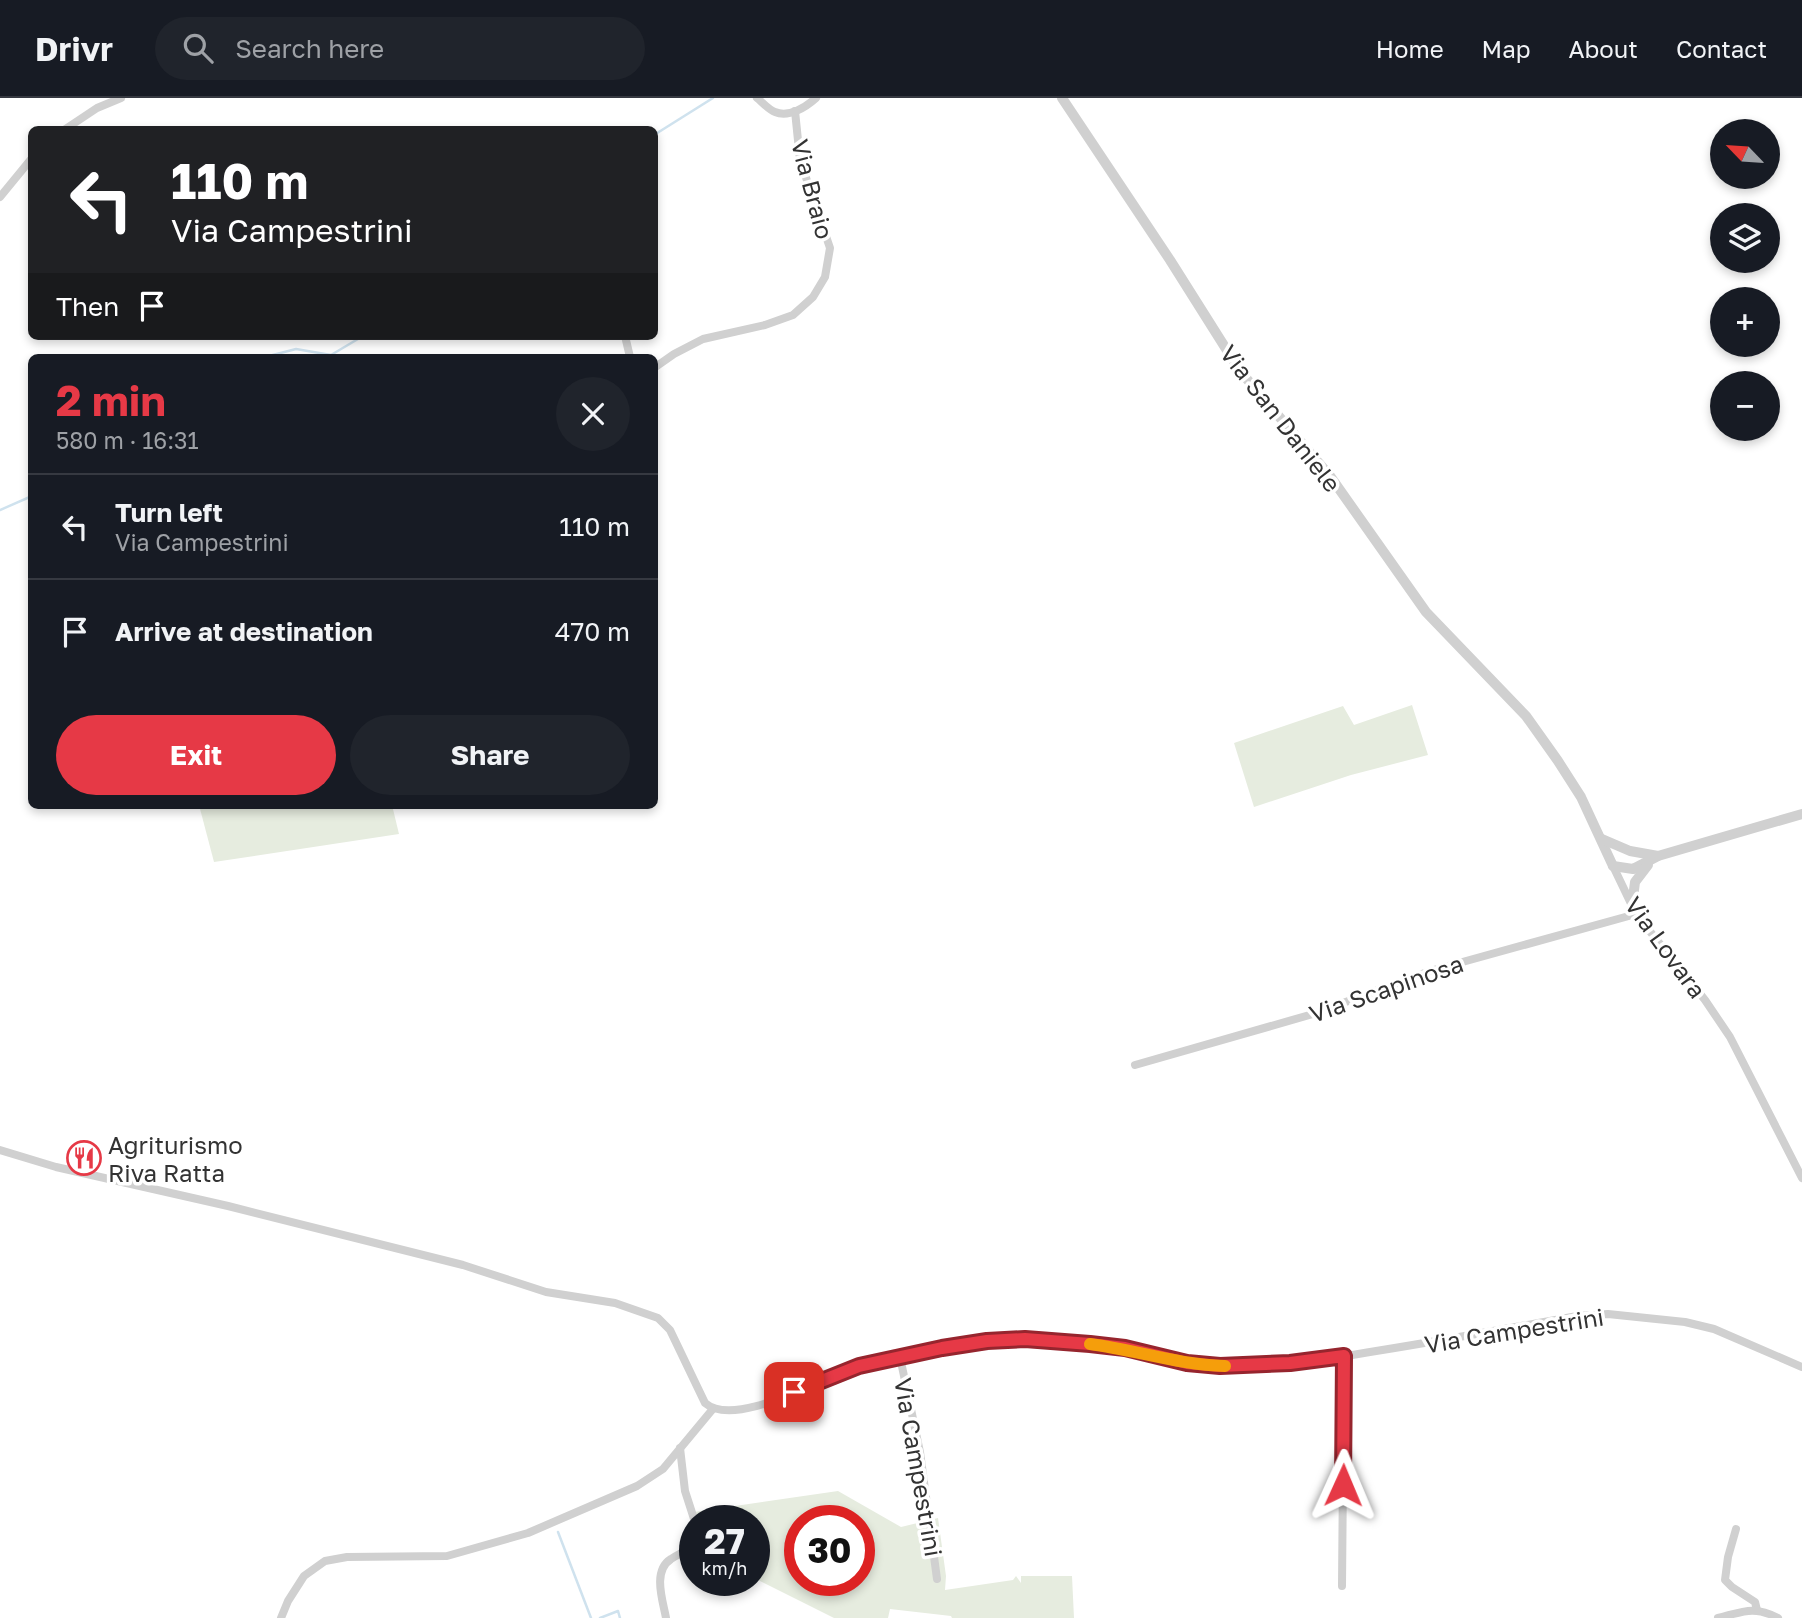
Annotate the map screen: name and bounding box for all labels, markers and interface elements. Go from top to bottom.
search box [155,17,645,80]
text: Drivr [35,29,113,68]
icon: search [179,29,217,67]
text: Search here [235,33,384,64]
text: Home [1376,34,1444,63]
text: Map [1482,34,1531,63]
text: About [1569,34,1638,63]
text: Contact [1676,34,1767,63]
north arrow [1710,119,1780,189]
map controls [1710,119,1780,441]
street label: Via Braio [786,136,840,242]
text: 110 m [171,151,308,210]
icon: left [56,154,147,245]
button: layers [1710,203,1780,273]
text: Via Campestrini [171,211,413,249]
icon: arrive [133,287,171,325]
button: + [1710,287,1780,357]
text: Then [56,291,119,322]
street label: Via San Daniele [1215,339,1347,497]
button: − [1710,371,1780,441]
text: 2 min [56,375,166,425]
button: close [556,377,630,451]
text: 580 m · 16:31 [56,426,199,454]
text: Turn left [115,497,223,528]
icon: left [56,508,94,546]
text: 110 m [559,511,630,542]
text: Via Campestrini [115,528,289,556]
icon: arrive [56,613,94,651]
text: Arrive at destination [115,616,373,647]
text: 470 m [555,616,630,647]
button: Exit [56,715,336,795]
button: Share [350,715,630,795]
street label: Via Lovara [1619,891,1713,1003]
street label: Via Scapinosa [1305,948,1467,1028]
place label: Agriturismo Riva Ratta [108,1130,243,1187]
restaurant icon: Agriturismo Riva Ratta [65,1139,103,1177]
street label: Via Campestrini [1422,1302,1606,1358]
pin [764,1362,824,1422]
icon: arrive [775,1373,813,1411]
street label: Via Campestrini [889,1375,949,1559]
position arrow [1306,1448,1380,1522]
speed limit sign: 30 [784,1505,875,1596]
text: 27 [704,1520,745,1562]
text: km/h [702,1557,747,1579]

